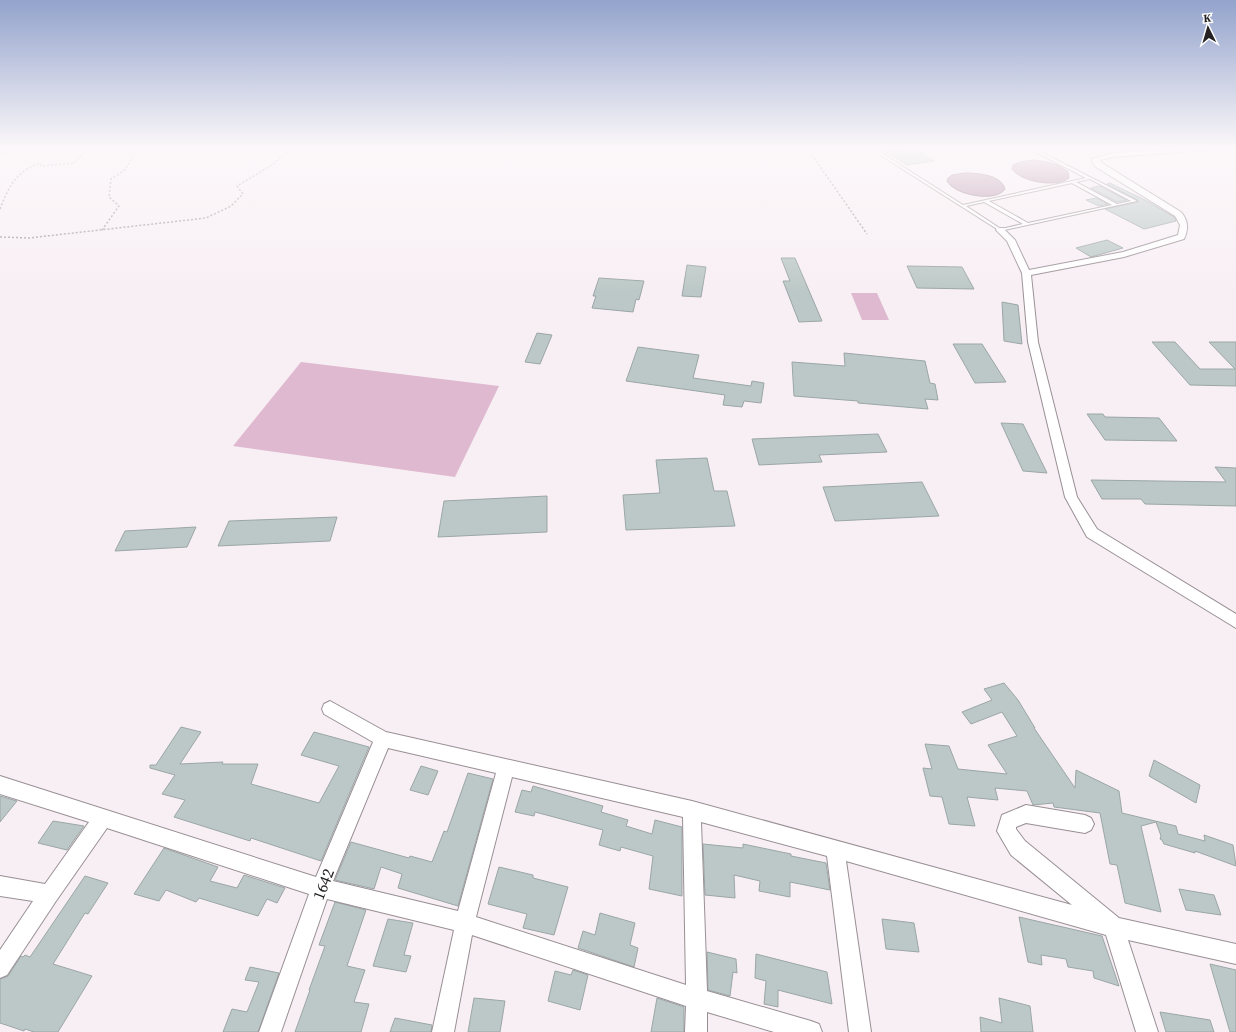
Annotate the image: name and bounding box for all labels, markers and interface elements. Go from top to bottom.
north arrow [1188,8,1228,48]
text: K [1203,11,1212,26]
street label: 1642 [307,865,339,903]

